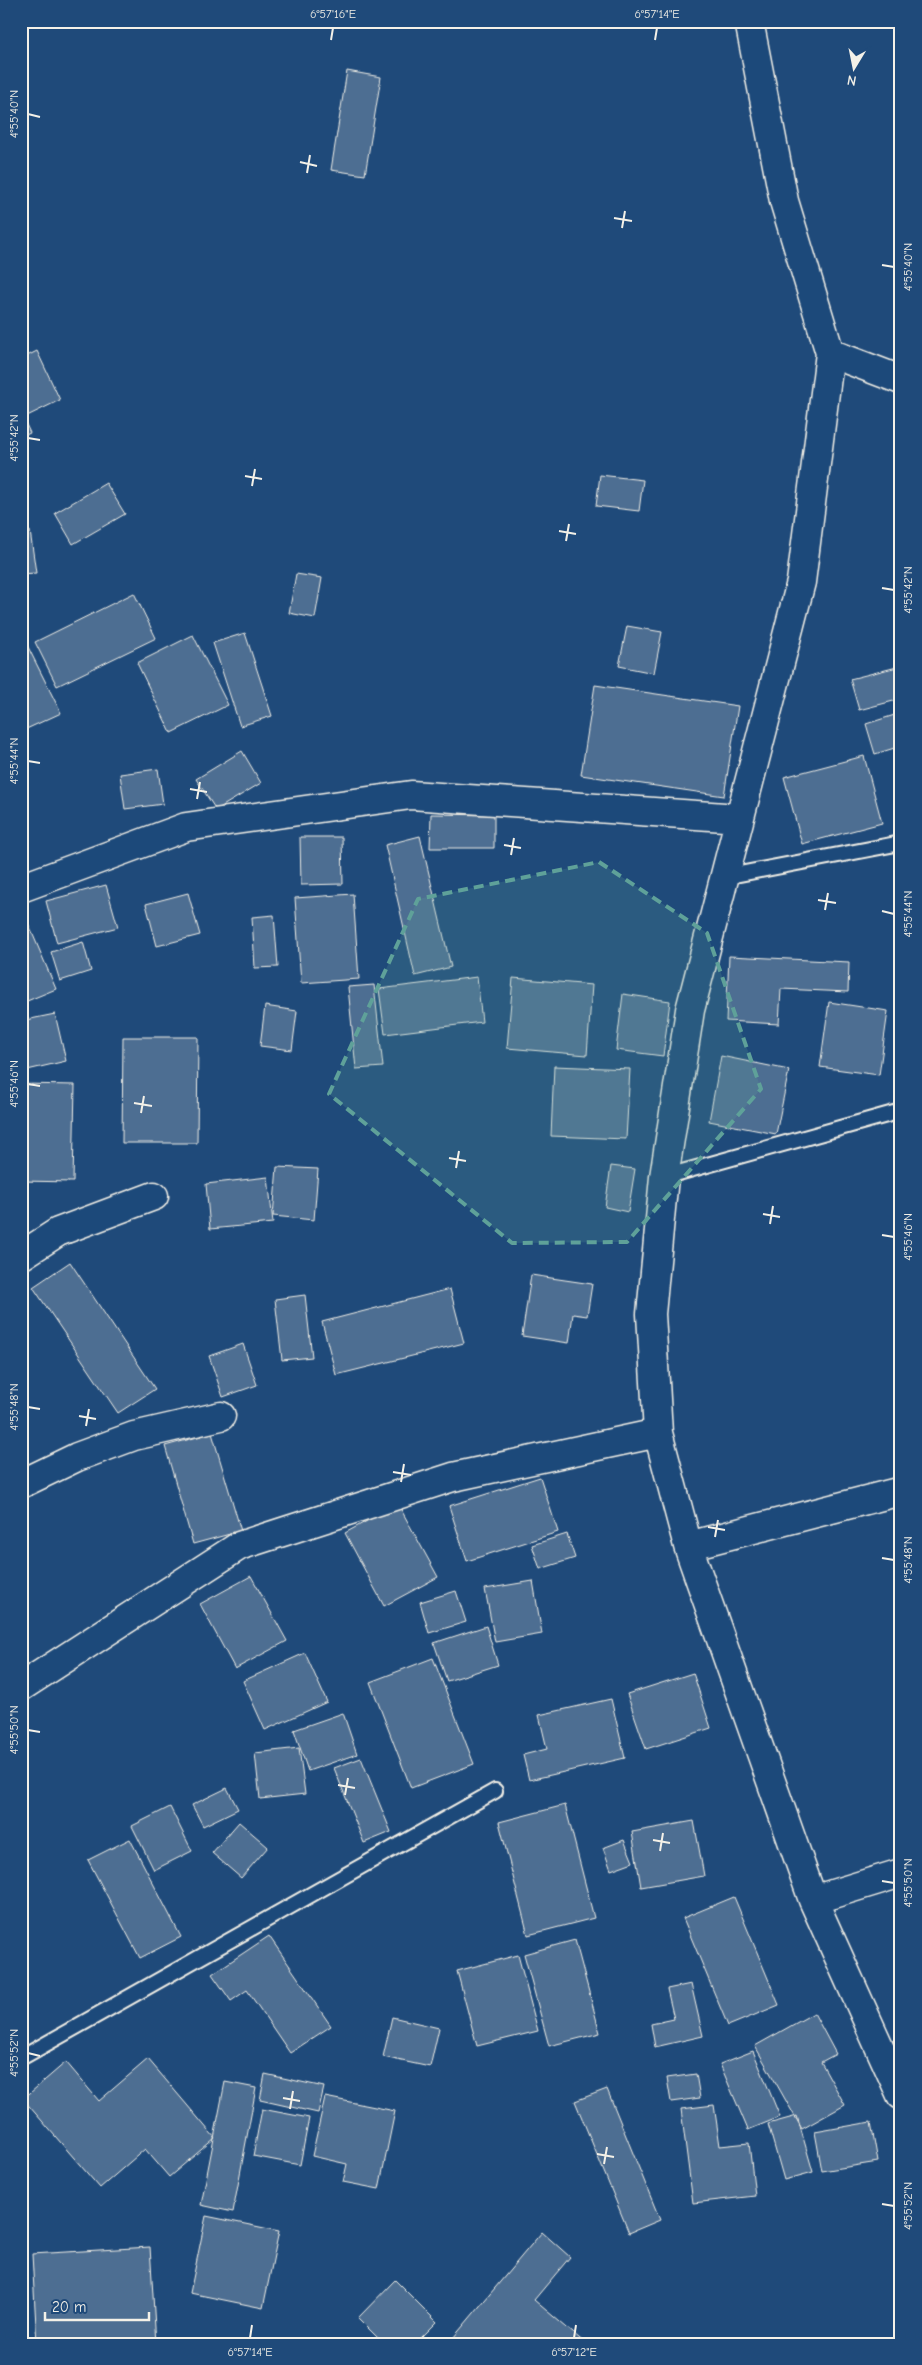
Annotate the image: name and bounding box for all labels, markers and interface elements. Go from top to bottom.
text: 6°57'16"E [310,7,356,21]
text: 6°57'14"E [634,7,680,21]
north arrow [830,42,880,92]
text: N [846,71,858,89]
text: 4°55'40"N [7,90,21,138]
text: 4°55'40"N [901,243,915,291]
text: 4°55'42"N [7,414,21,462]
text: 4°55'42"N [901,566,915,614]
text: 4°55'44"N [7,738,21,784]
text: 4°55'44"N [901,891,915,937]
text: 4°55'46"N [7,1060,21,1108]
text: 4°55'46"N [901,1213,915,1261]
text: 4°55'48"N [7,1383,21,1431]
text: 4°55'48"N [901,1536,915,1584]
text: 4°55'50"N [7,1705,21,1755]
text: 4°55'50"N [901,1858,915,1908]
text: 4°55'52"N [7,2029,21,2077]
text: 4°55'52"N [901,2182,915,2230]
scale bar [45,2290,149,2322]
text: 20 m [52,2298,86,2316]
text: 6°57'14"E [227,2345,273,2359]
text: 6°57'12"E [551,2345,597,2359]

